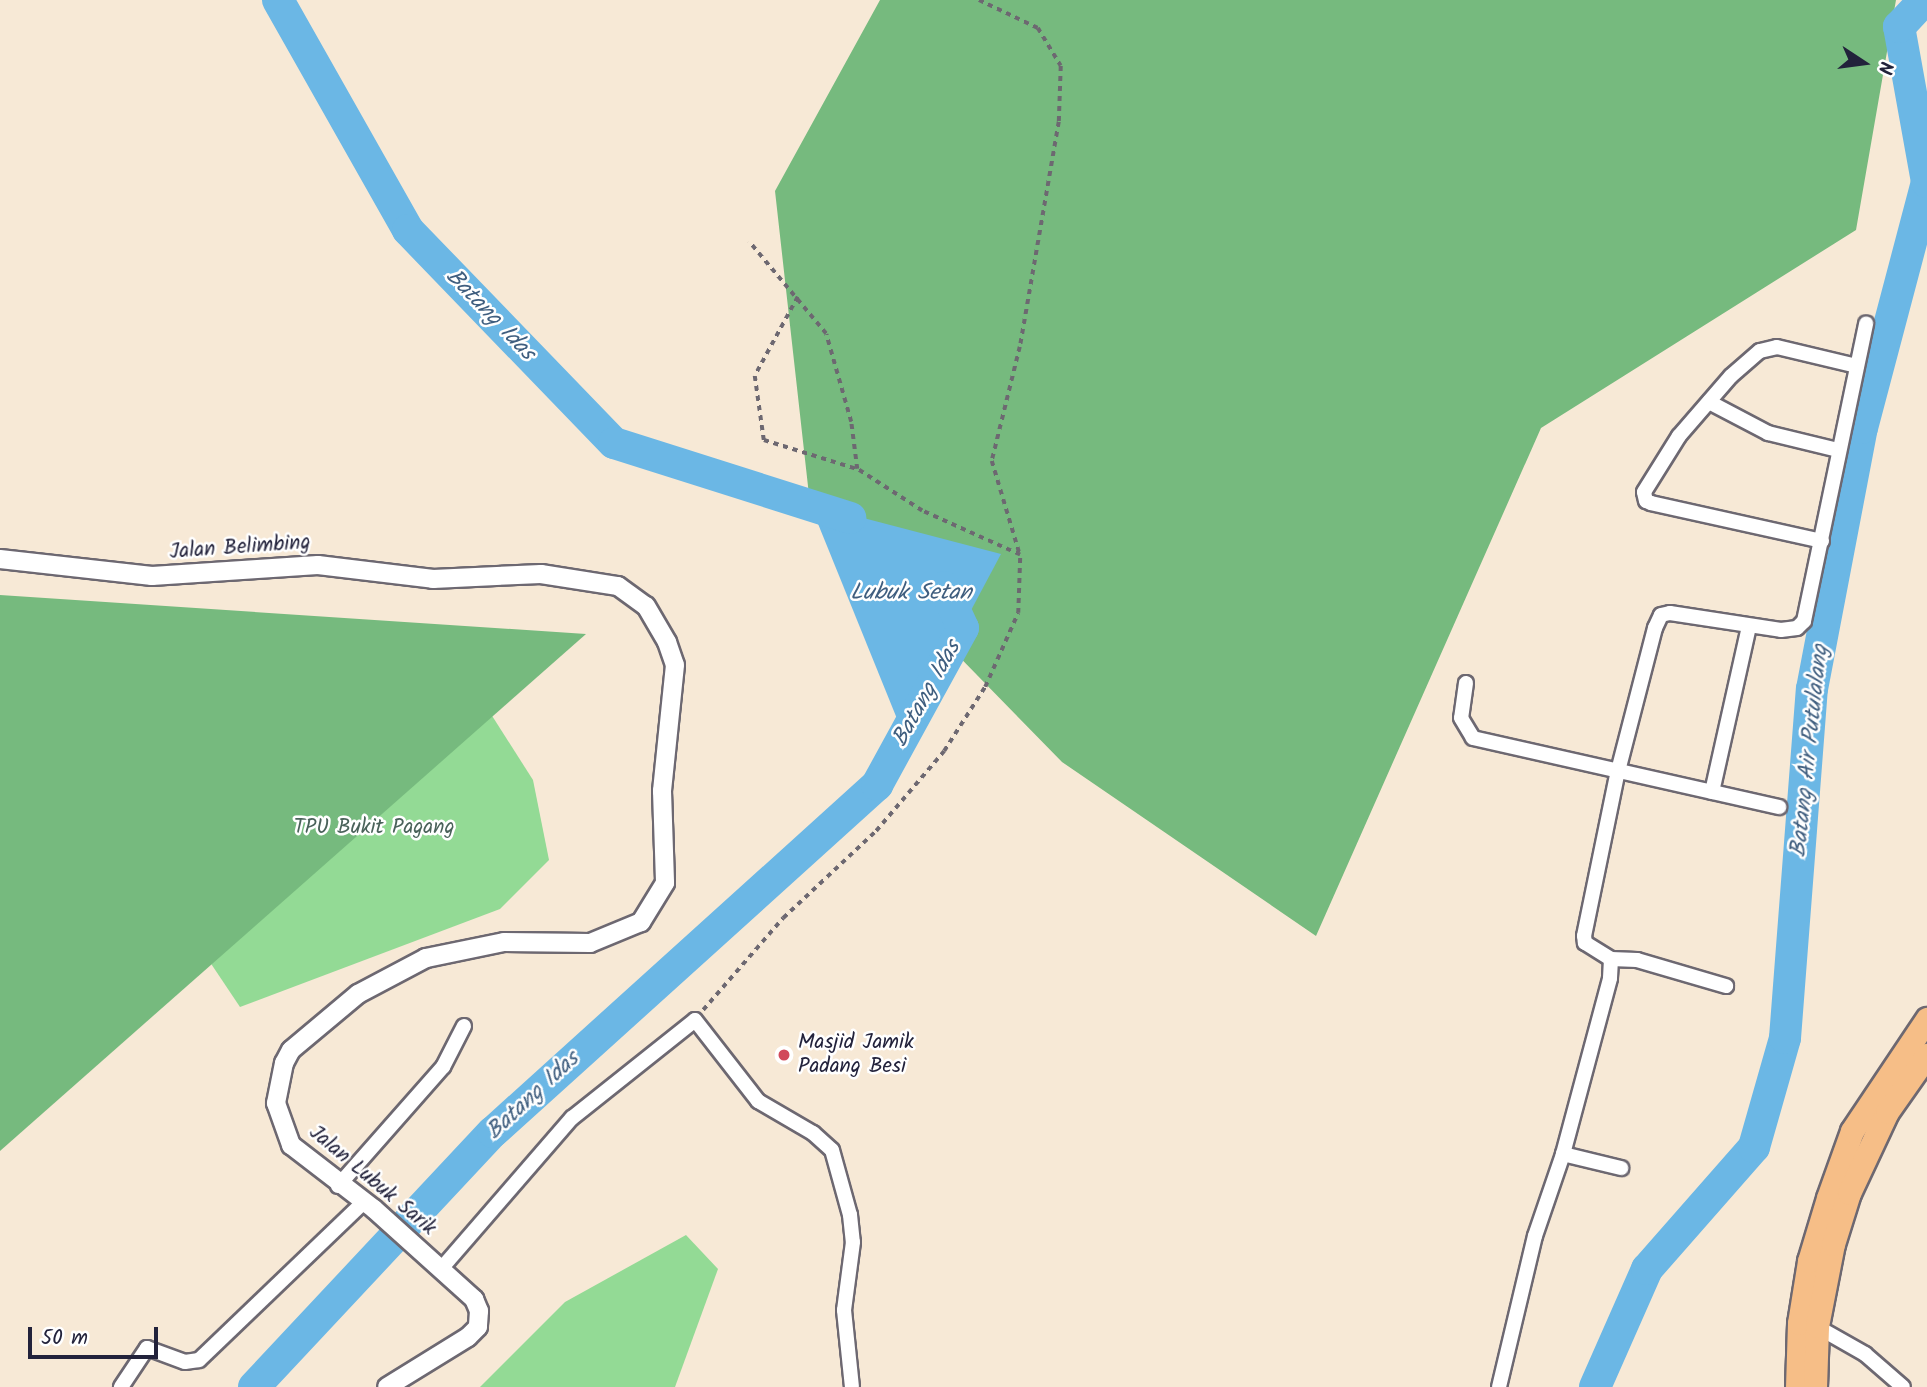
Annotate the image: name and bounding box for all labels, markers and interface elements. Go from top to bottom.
north arrow [1829,28,1899,98]
text: N [1868,59,1900,77]
water label: Batang Idas [440,263,540,367]
street label: Jalan Belimbing [169,531,311,565]
water label: Lubuk Setan [850,579,972,607]
water label: Batang Idas [887,636,967,752]
water label: Batang Air Putulalang [1785,643,1835,859]
park label: TPU Bukit Pagang [294,815,454,841]
place label: Masjid Jamik Padang Besi [798,1030,914,1080]
water label: Batang Idas [481,1046,585,1146]
marker: Masjid Jamik Padang Besi [776,1047,792,1063]
street label: Jalan Lubuk Sarik [303,1121,441,1241]
scale bar [32,1314,161,1358]
text: 50 m [41,1322,88,1355]

